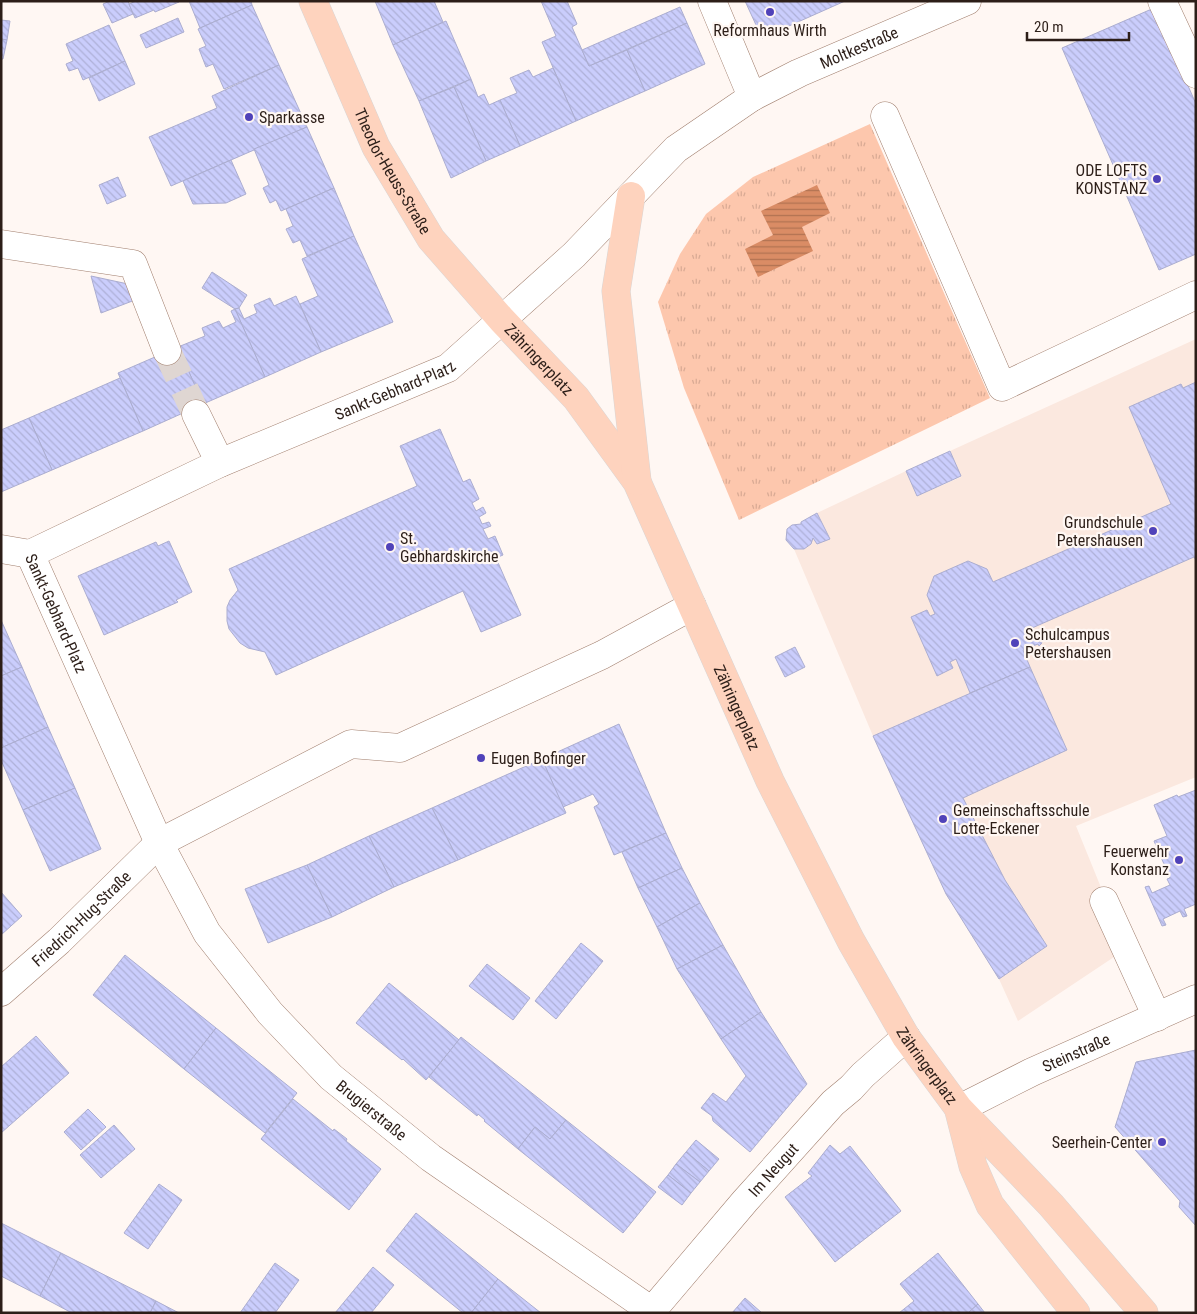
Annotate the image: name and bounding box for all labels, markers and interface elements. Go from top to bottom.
marker: Reformhaus Wirth [764,6,776,18]
scale bar [1027,10,1130,42]
text: 20 m [1034,18,1064,36]
place label: Reformhaus Wirth [713,21,827,40]
street label: Moltkestraße [817,23,901,73]
street label: Theodor-Heuss-Straße [350,105,435,238]
place label: Sparkasse [259,108,325,127]
marker: Sparkasse [243,111,255,123]
place label: ODE LOFTS KONSTANZ [1075,161,1147,198]
marker: ODE LOFTS KONSTANZ [1151,173,1163,185]
street label: Zähringerplatz [501,320,577,399]
street label: Sankt-Gebhard-Platz [332,357,460,424]
place label: Grundschule Petershausen [1057,513,1143,550]
marker: Grundschule Petershausen [1147,525,1159,537]
place label: St. Gebhardskirche [400,529,498,566]
marker: St. Gebhardskirche [384,541,396,553]
street label: Sankt-Gebhard-Platz [21,551,91,676]
place label: Schulcampus Petershausen [1025,625,1111,662]
marker: Schulcampus Petershausen [1009,637,1021,649]
street label: Zähringerplatz [710,662,764,753]
place label: Eugen Bofinger [491,749,586,768]
marker: Eugen Bofinger [475,752,487,764]
place label: Gemeinschaftsschule Lotte-Eckener [953,801,1089,838]
marker: Gemeinschaftsschule Lotte-Eckener [937,813,949,825]
place label: Feuerwehr Konstanz [1103,842,1169,879]
marker: Feuerwehr Konstanz [1173,854,1185,866]
street label: Friedrich-Hug-Straße [28,867,135,970]
street label: Zähringerplatz [892,1024,961,1108]
street label: Steinstraße [1039,1030,1113,1076]
street label: Brugierstraße [332,1076,410,1145]
place label: Seerhein-Center [1052,1133,1152,1152]
marker: Seerhein-Center [1156,1136,1168,1148]
street label: Im Neugut [745,1139,803,1201]

